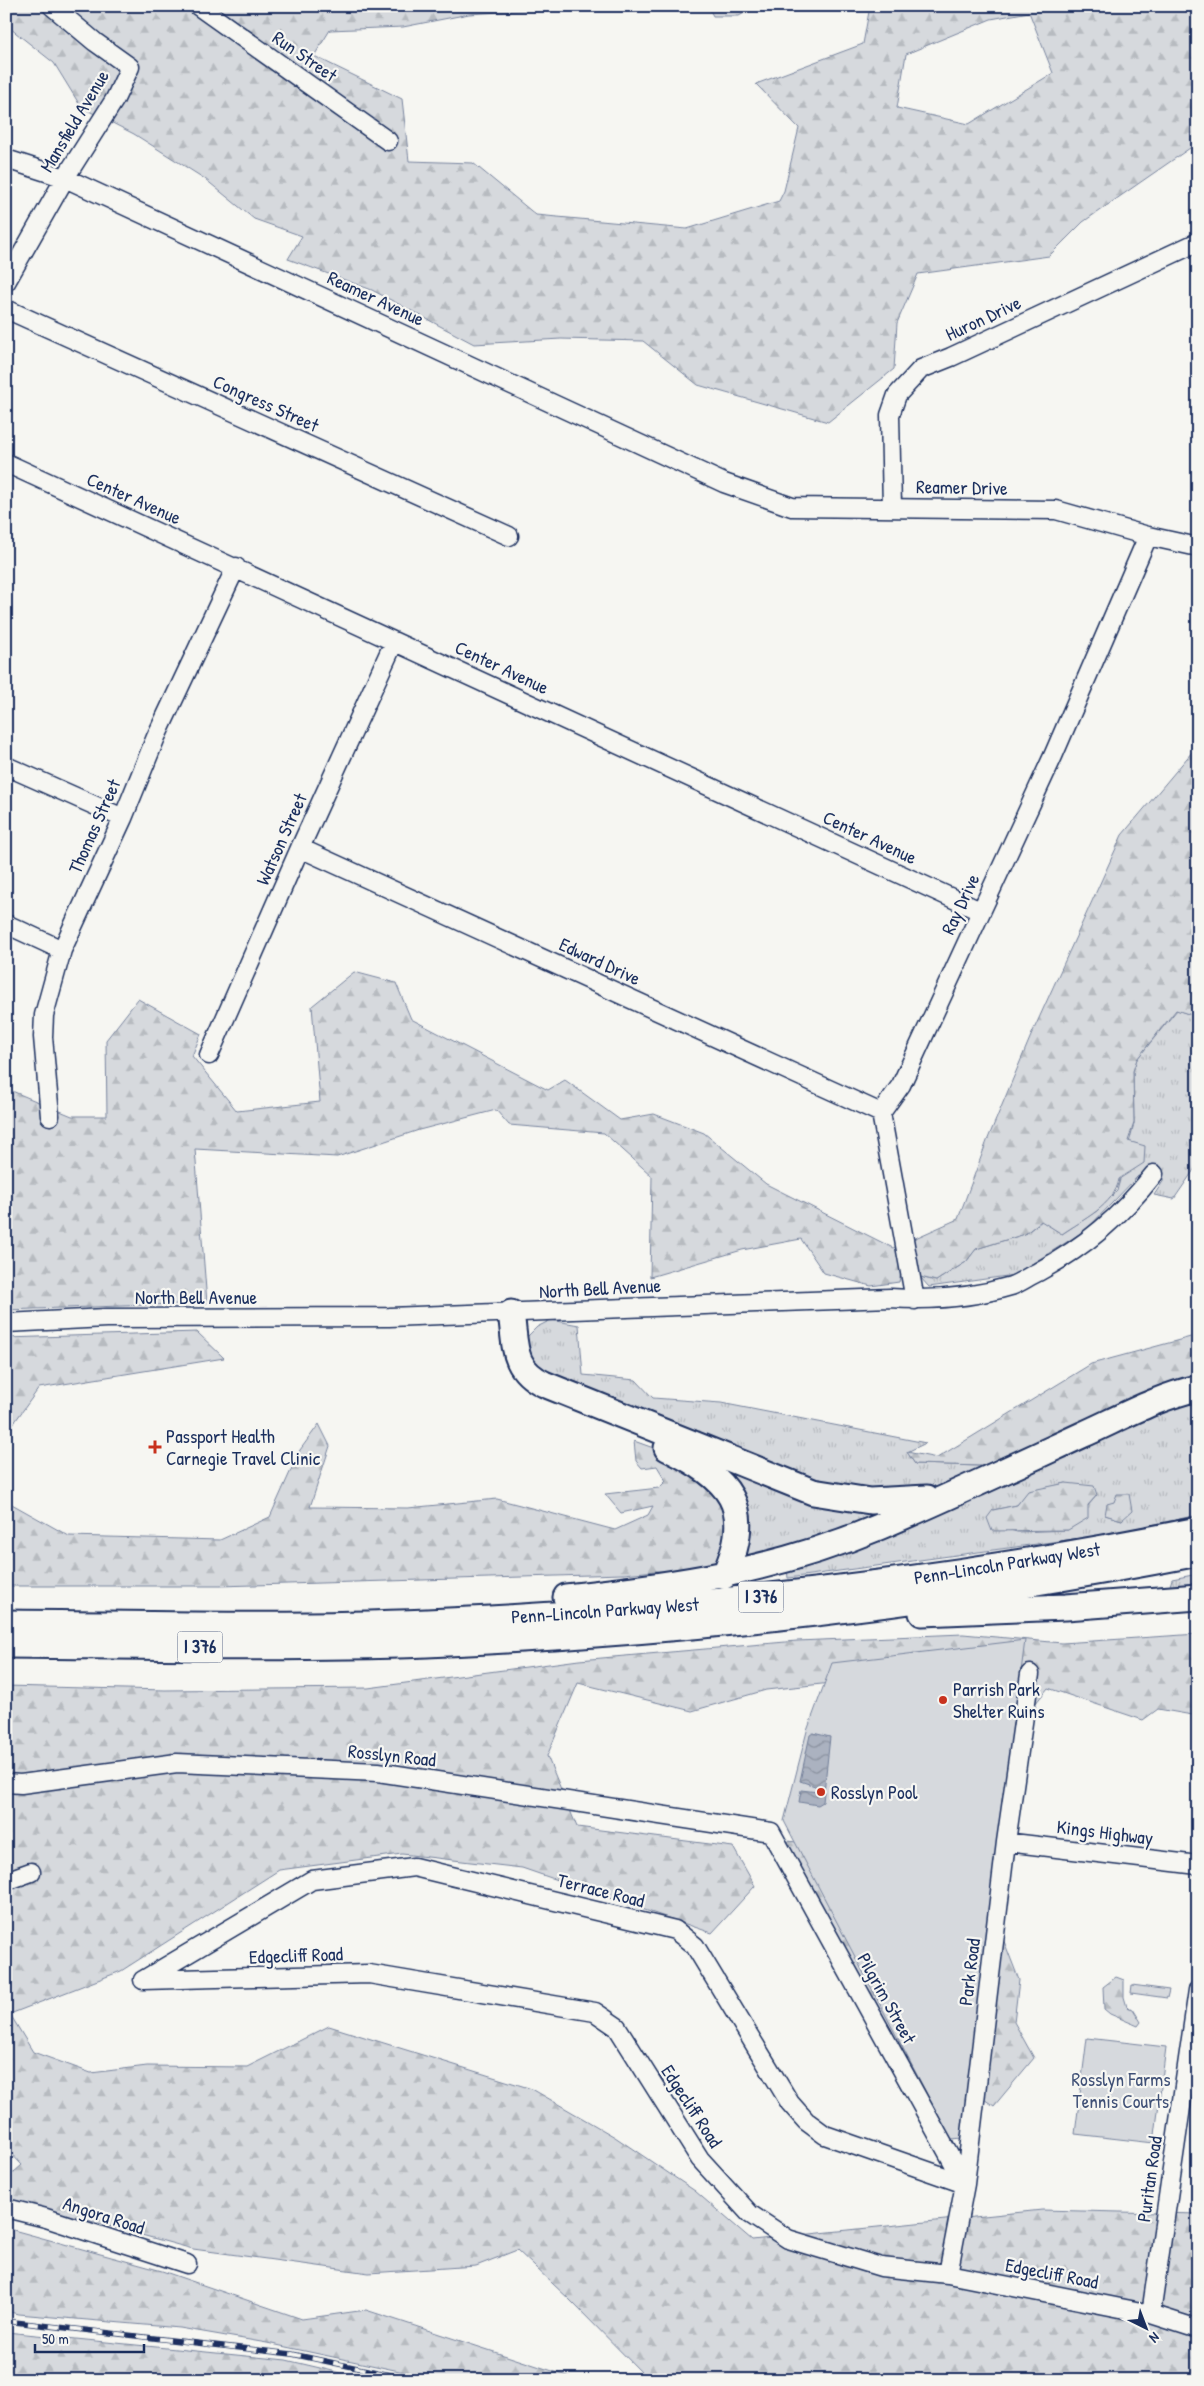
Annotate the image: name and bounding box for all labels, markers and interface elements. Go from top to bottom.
street label: Run Street [267,24,343,88]
street label: Mansfield Avenue [33,65,115,177]
street label: Reamer Avenue [323,264,429,332]
street label: Huron Drive [941,289,1025,347]
street label: Congress Street [209,368,323,438]
street label: Center Avenue [83,466,186,530]
street label: Reamer Drive [916,473,1008,501]
street label: Center Avenue [451,634,553,700]
street label: Thomas Street [62,774,127,877]
street label: Watson Street [249,789,313,889]
street label: Center Avenue [819,804,921,870]
street label: Ray Drive [935,869,986,939]
street label: Edward Drive [555,931,645,991]
street label: North Bell Avenue [538,1272,662,1304]
street label: North Bell Avenue [135,1284,257,1310]
place label: Passport Health Carnegie Travel Clinic [166,1423,321,1471]
marker: Passport Health Carnegie Travel Clinic [148,1440,162,1454]
street label: Penn-Lincoln Parkway West [912,1535,1102,1591]
road number: I 376 [738,1581,784,1612]
street label: Penn-Lincoln Parkway West [510,1590,700,1630]
road number: I 376 [178,1631,222,1662]
place label: Parrish Park Shelter Ruins [953,1676,1045,1724]
marker: Parrish Park Shelter Ruins [937,1694,949,1706]
street label: Rosslyn Road [347,1737,438,1773]
place label: Rosslyn Pool [831,1779,918,1805]
marker: Rosslyn Pool [815,1786,827,1798]
street label: Kings Highway [1055,1813,1155,1851]
street label: Terrace Road [555,1867,648,1914]
street label: Park Road [952,1936,986,2007]
street label: Edgecliff Road [249,1940,344,1970]
street label: Pilgrim Street [851,1948,923,2048]
street label: Edgecliff Road [655,2060,729,2153]
park label: Rosslyn Farms Tennis Courts [1071,2066,1171,2114]
street label: Puritan Road [1130,2134,1168,2224]
street label: Angora Road [60,2190,149,2241]
street label: Edgecliff Road [1003,2251,1101,2295]
north arrow [1122,2304,1172,2354]
scale bar [35,2321,144,2353]
text: 50 m [42,2328,69,2349]
text: N [1146,2328,1164,2348]

